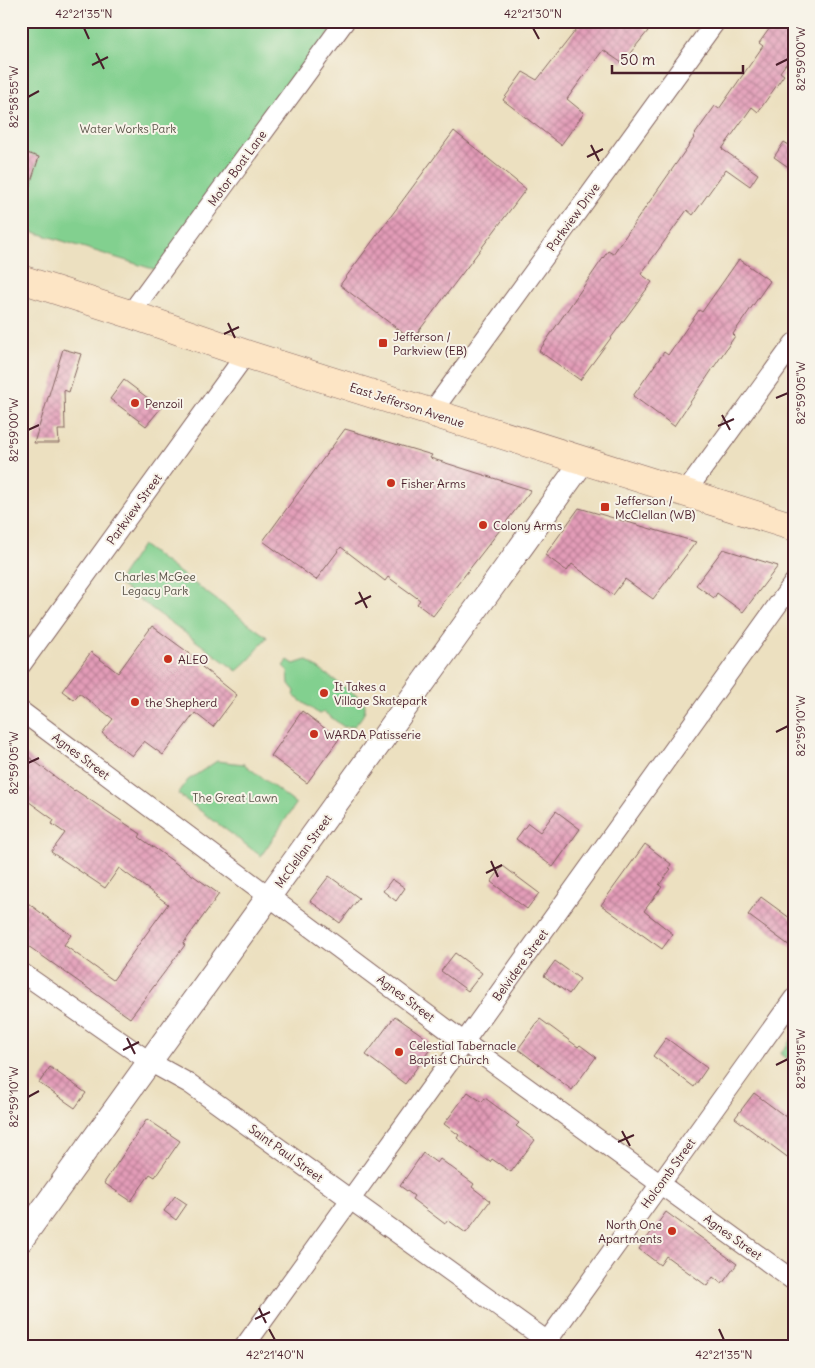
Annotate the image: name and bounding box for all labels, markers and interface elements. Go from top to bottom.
text: 42°21'35"N [55,6,113,21]
text: 42°21'30"N [504,6,562,21]
text: 82°59'00"W [793,27,808,91]
scale bar [612,42,744,74]
text: 50 m [620,50,655,69]
text: 82°58'55"W [6,66,21,128]
park label: Water Works Park [80,121,176,136]
street label: Motor Boat Lane [205,127,269,209]
street label: Parkview Drive [543,180,603,254]
place label: Jefferson / Parkview (EB) [393,329,467,358]
marker: Jefferson / Parkview (EB) [377,337,389,349]
text: 82°59'05"W [793,361,808,425]
street label: East Jefferson Avenue [348,379,466,431]
place label: Penzoil [145,396,183,411]
marker: Penzoil [129,397,141,409]
text: 82°59'00"W [6,398,21,462]
street label: Parkview Street [103,471,165,547]
place label: Fisher Arms [401,476,466,491]
marker: Fisher Arms [385,477,397,489]
place label: Jefferson / McClellan (WB) [615,493,696,522]
marker: Jefferson / McClellan (WB) [599,501,611,513]
place label: Colony Arms [493,518,562,533]
marker: Colony Arms [477,519,489,531]
park label: Charles McGee Legacy Park [114,569,196,598]
place label: ALEO [178,652,208,667]
marker: ALEO [162,653,174,665]
place label: It Takes a Village Skatepark [334,679,427,708]
marker: It Takes a Village Skatepark [318,687,330,699]
place label: the Shepherd [145,695,217,710]
text: 82°59'10"W [793,695,808,757]
marker: the Shepherd [129,696,141,708]
place label: WARDA Patisserie [324,727,421,742]
marker: WARDA Patisserie [308,728,320,740]
street label: Agnes Street [49,729,113,783]
text: 82°59'05"W [6,731,21,795]
park label: The Great Lawn [192,790,278,805]
street label: McClellan Street [271,812,335,890]
street label: Belvidere Street [489,926,551,1004]
street label: Agnes Street [374,971,438,1025]
text: 82°59'15"W [793,1029,808,1089]
place label: Celestial Tabernacle Baptist Church [409,1038,516,1067]
marker: Celestial Tabernacle Baptist Church [393,1046,405,1058]
text: 82°59'10"W [6,1066,21,1128]
street label: Saint Paul Street [246,1121,326,1185]
street label: Holcomb Street [638,1135,698,1211]
street label: Agnes Street [701,1211,765,1263]
place label: North One Apartments [598,1217,662,1246]
marker: North One Apartments [666,1225,678,1237]
text: 42°21'40"N [246,1347,304,1362]
text: 42°21'35"N [695,1347,753,1362]

